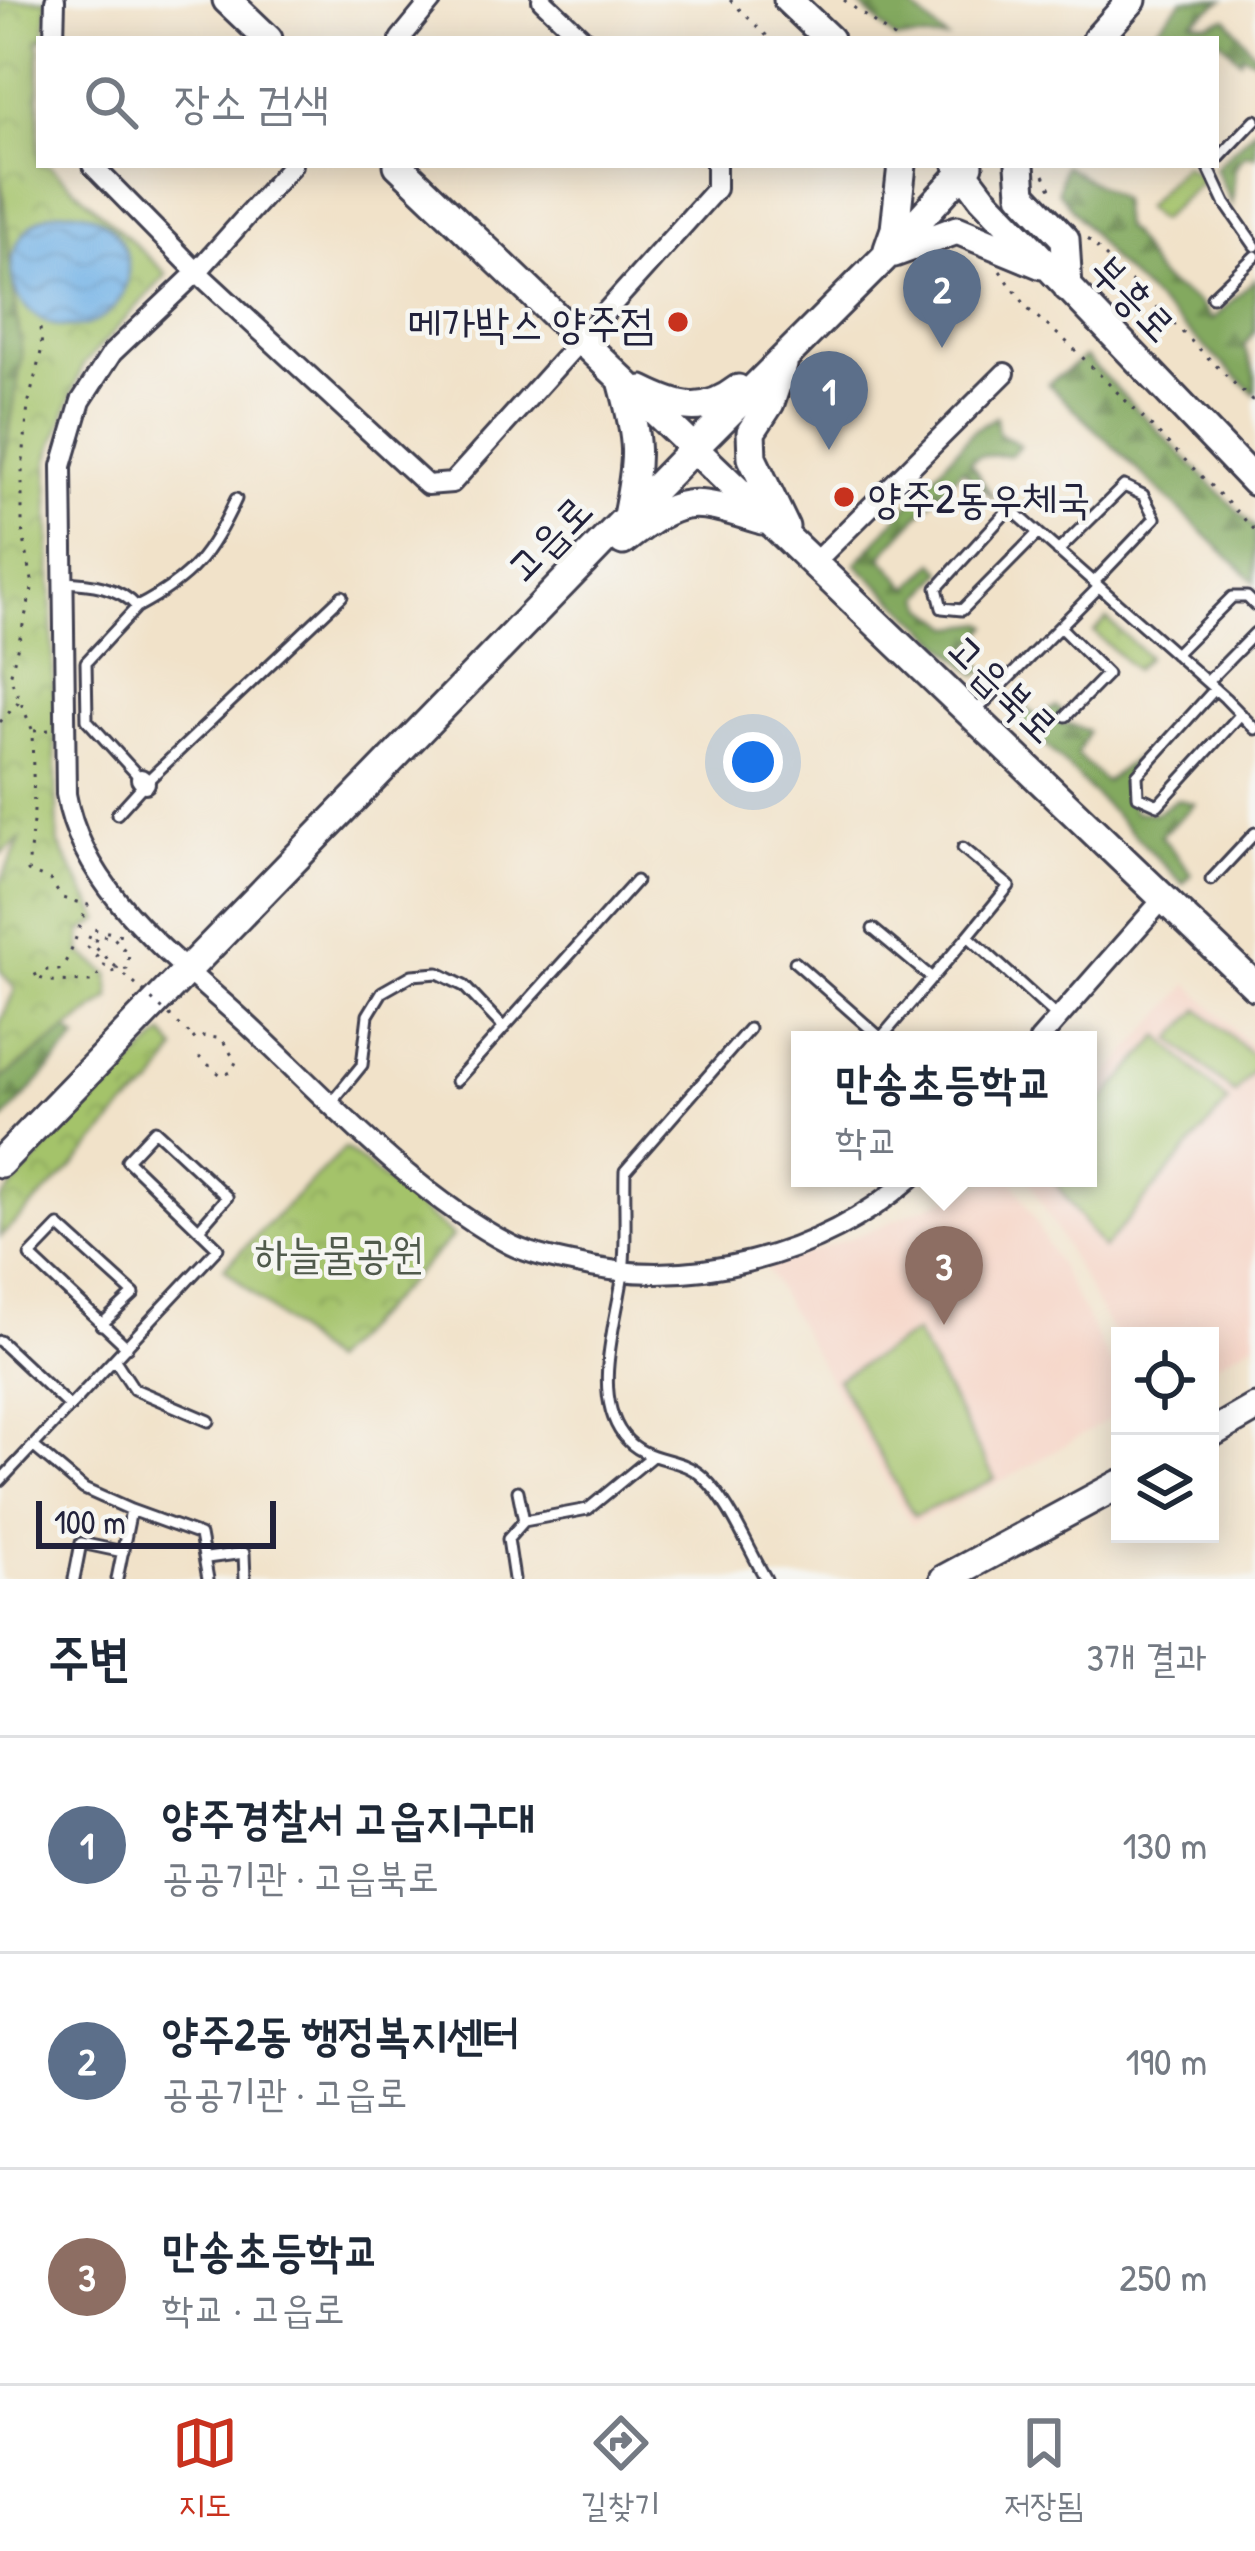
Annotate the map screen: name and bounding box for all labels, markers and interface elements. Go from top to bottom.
search box [36,36,1219,168]
icon: search [78,69,144,135]
text: 장소 검색 [174,71,329,132]
street label: 부흥로 [1078,241,1190,353]
pin: 2 [903,249,981,348]
place label: 메가박스 양주점 [408,294,654,351]
marker: 메가박스 양주점 [665,309,691,335]
pin: 1 [790,351,868,450]
place label: 양주2동우체국 [868,469,1090,526]
street label: 고읍로 [492,482,604,594]
marker: 양주2동우체국 [831,484,857,510]
street label: 고읍북로 [936,620,1072,754]
your location [723,732,783,792]
popup [791,1031,1097,1187]
text: 만송초등학교 [835,1051,1053,1112]
text: 학교 [835,1113,898,1166]
park label: 하늘물공원 [255,1224,423,1281]
pin: 3 [905,1226,983,1325]
map controls [1111,1327,1219,1543]
button: locate [1111,1327,1219,1435]
button: layers [1111,1435,1219,1543]
scale bar [36,1495,276,1548]
text: 100 m [54,1500,126,1544]
text: 주변 [48,1622,130,1691]
text: 3개 결과 [1086,1630,1207,1683]
text: 양주경찰서 고읍지구대 [162,1787,534,1848]
text: 1 [80,1818,94,1871]
text: 130 m [1122,1818,1207,1871]
text: 공공기관 · 고읍북로 [162,1849,439,1902]
text: 양주2동 행정복지센터 [162,2003,519,2064]
text: 2 [78,2034,96,2087]
text: 190 m [1126,2034,1207,2087]
text: 공공기관 · 고읍로 [162,2065,407,2118]
text: 만송초등학교 [162,2219,379,2280]
text: 3 [78,2250,96,2303]
text: 250 m [1119,2250,1207,2303]
text: 학교 · 고읍로 [162,2281,345,2334]
tab: 지도 [172,2410,238,2527]
tab: 길찾기 [581,2410,661,2527]
tab: 저장됨 [1004,2410,1083,2527]

